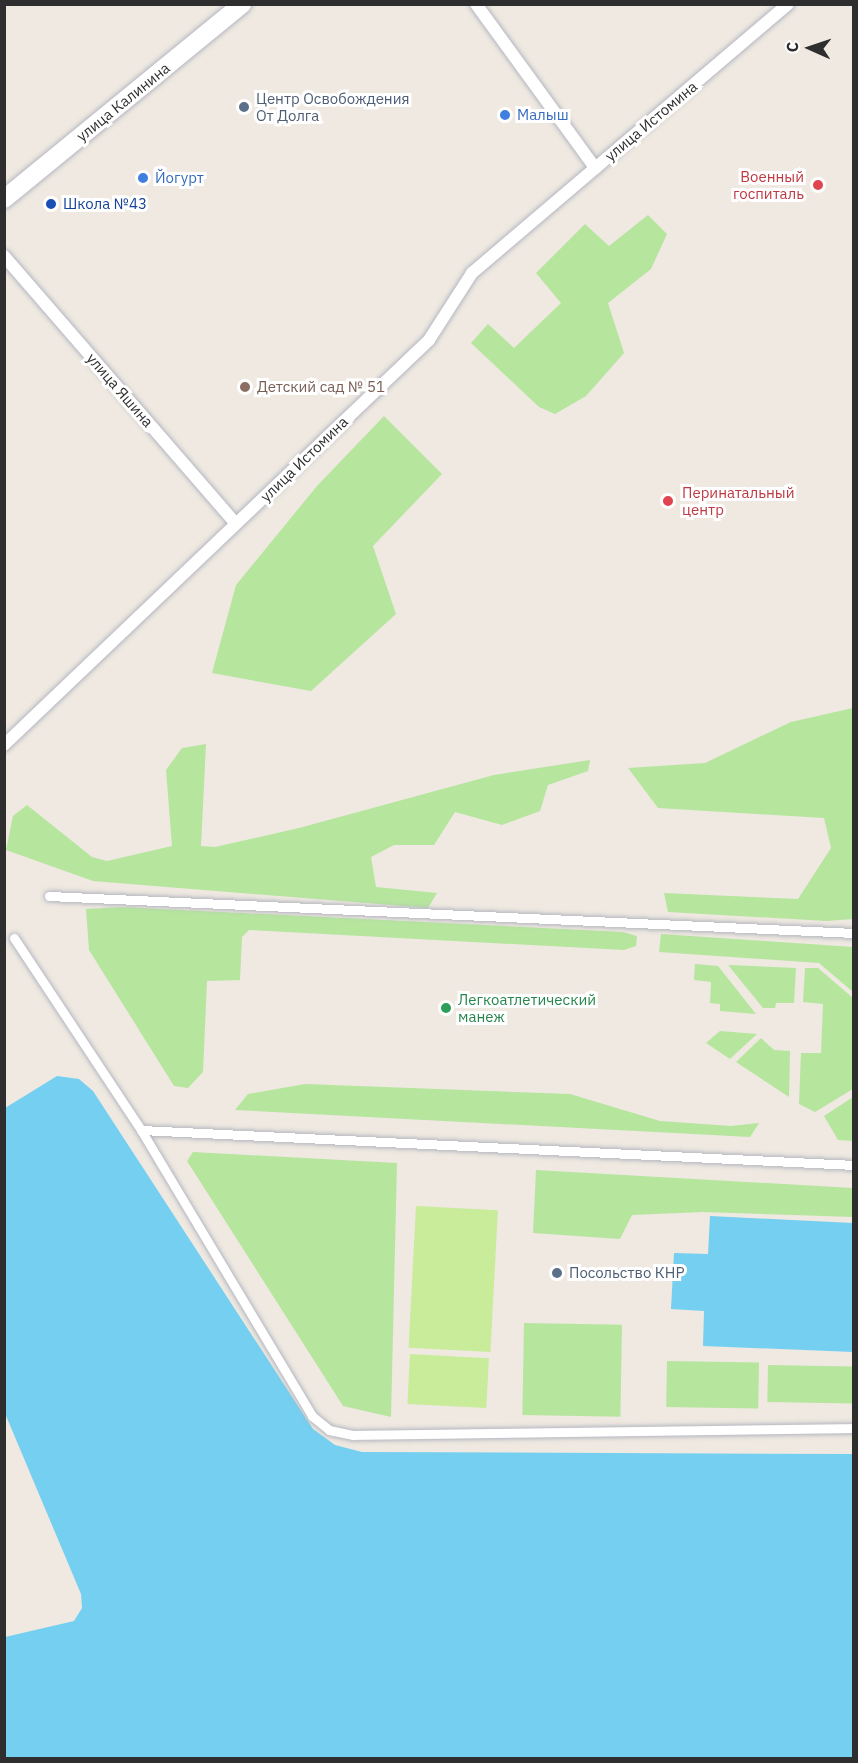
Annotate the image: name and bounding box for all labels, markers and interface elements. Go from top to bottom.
north arrow [780,18,840,78]
text: С [782,41,802,53]
street label: улица Калинина [73,59,173,145]
street label: улица Истомина [601,77,701,165]
place label: Центр Освобождения От Долга [256,89,410,124]
marker: Центр Освобождения От Долга [237,100,251,114]
place label: Малыш [517,106,569,124]
marker: Малыш [498,108,512,122]
place label: Военный госпиталь [733,167,804,202]
place label: Йогурт [155,169,204,187]
marker: Йогурт [136,171,150,185]
marker: Военный госпиталь [809,176,827,194]
place label: Школа №43 [63,195,147,213]
marker: Школа №43 [44,197,58,211]
street label: улица Яшина [83,349,157,431]
place label: Детский сад № 51 [257,378,385,396]
marker: Детский сад № 51 [238,380,252,394]
street label: улица Истомина [257,413,351,505]
place label: Перинатальный центр [682,483,795,518]
marker: Перинатальный центр [659,492,677,510]
place label: Легкоатлетический манеж [458,990,596,1025]
marker: Легкоатлетический манеж [439,1001,453,1015]
place label: Посольство КНР [569,1264,684,1282]
marker: Посольство КНР [550,1266,564,1280]

